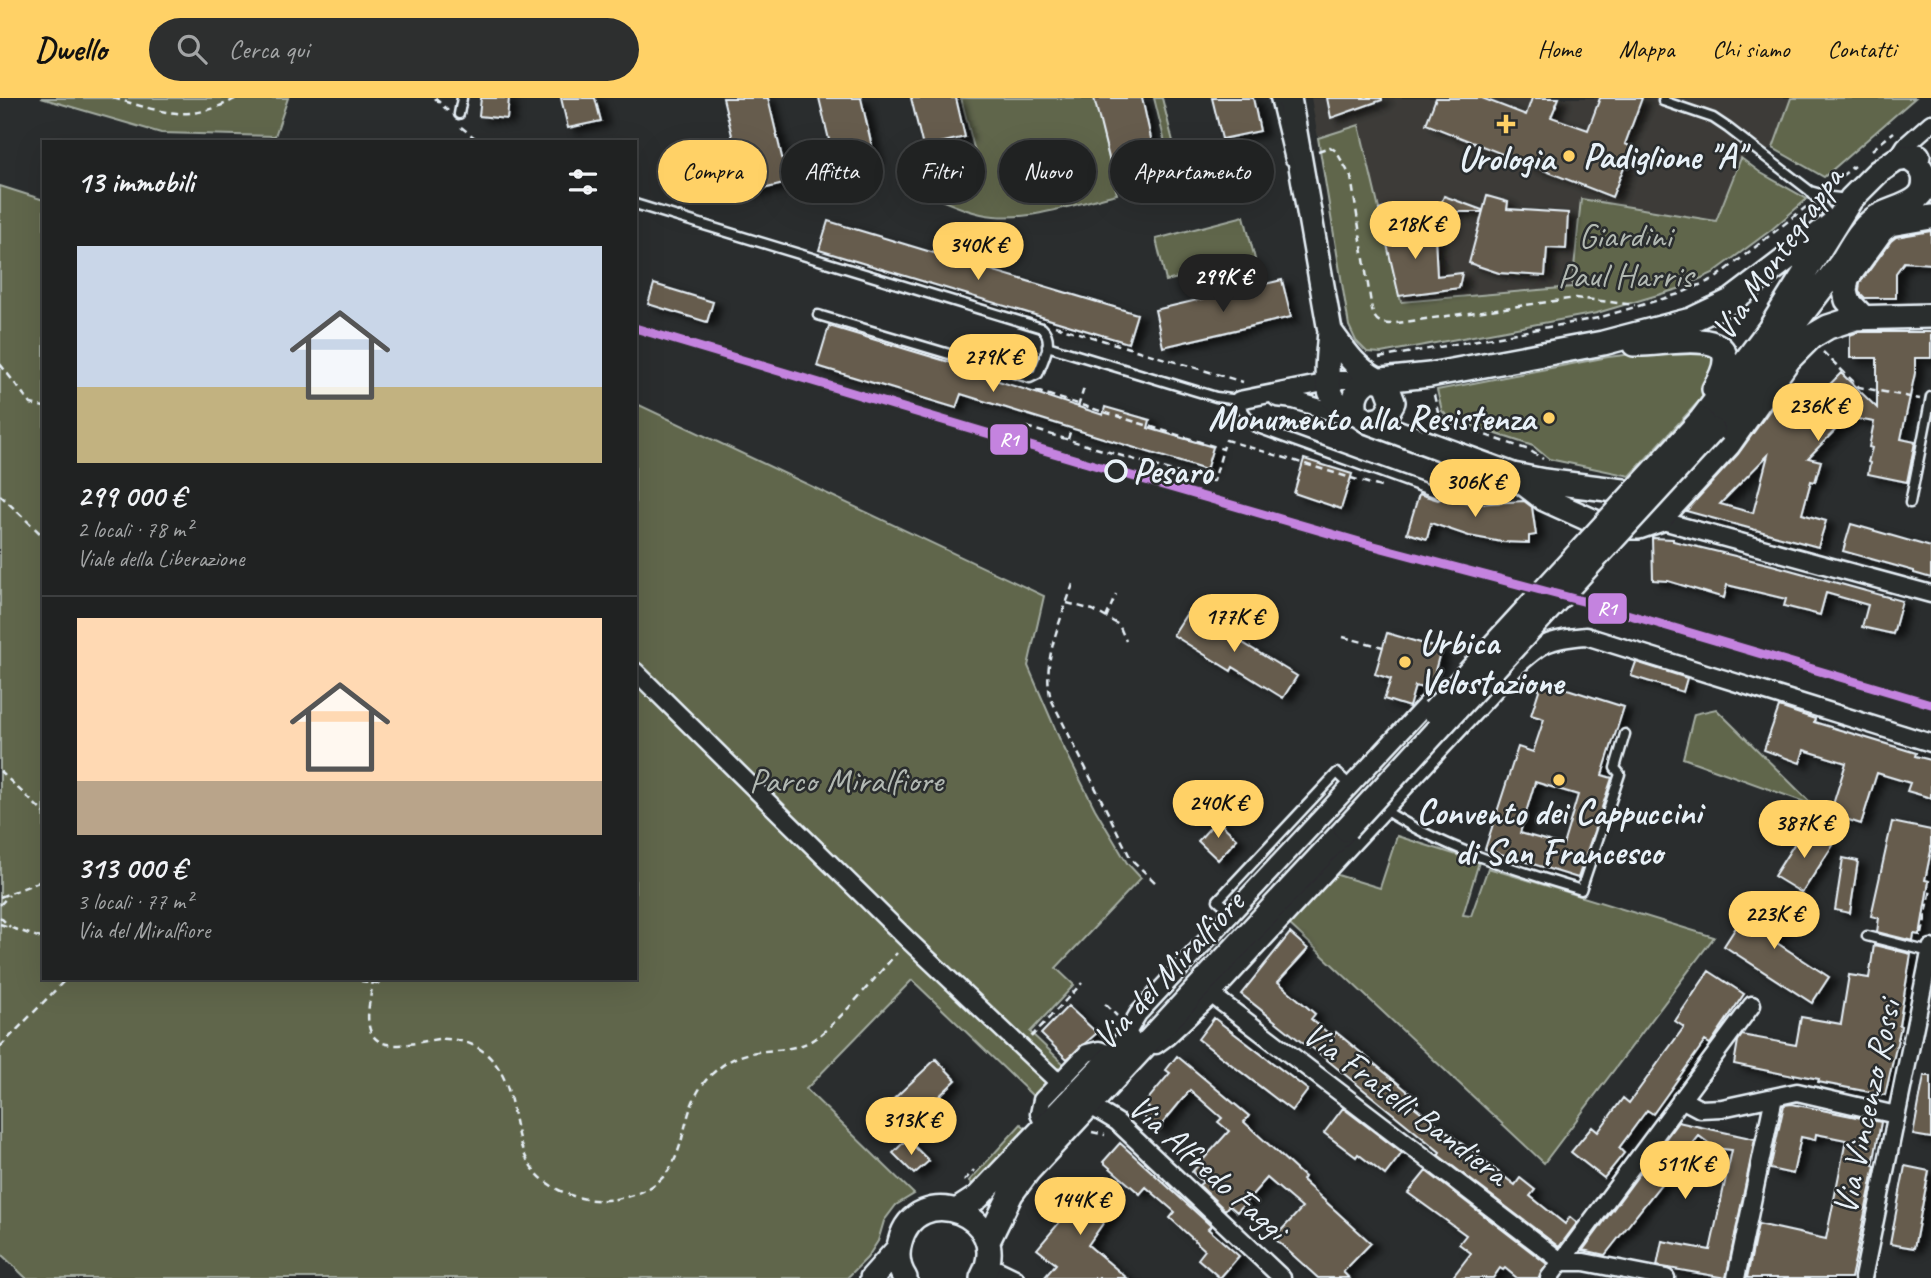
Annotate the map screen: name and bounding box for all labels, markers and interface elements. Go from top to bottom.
search box [149,18,639,81]
text: Dwello [35,28,107,70]
icon: search [173,30,211,68]
text: Cerca qui [229,33,309,66]
text: Home [1537,34,1581,64]
text: Mappa [1619,34,1674,64]
text: Chi siamo [1712,34,1789,64]
text: Contatti [1827,34,1896,64]
marker: Urologia [1496,114,1516,134]
place label: Padiglione "A" [1583,134,1751,179]
place label: Urologia [1458,136,1558,181]
chip: Compra [658,140,767,203]
chip: Affitta [781,140,883,203]
chip: Filtri [897,140,985,203]
chip: Nuovo [999,140,1096,203]
chip: Appartamento [1110,140,1274,203]
marker: Padiglione "A" [1561,148,1577,164]
street label: Via Montegrappa [1701,155,1855,349]
text: 13 immobili [77,163,194,201]
icon: filters [564,163,602,201]
pin: 218K € [1358,202,1472,261]
text: 218K € [1386,209,1444,238]
park label: Giardini Paul Harris [1557,213,1696,298]
pin: 340K € [921,222,1035,282]
text: 340K € [949,230,1007,259]
pin: 299K € [1166,254,1280,314]
text: 299K € [1194,262,1252,291]
icon: home [277,292,403,418]
pin: 279K € [936,334,1050,394]
text: 279K € [964,342,1022,371]
pin: 236K € [1761,384,1875,443]
text: 236K € [1788,391,1848,420]
place label: Monumento alla Resistenza [1208,396,1538,441]
marker: Monumento alla Resistenza [1541,410,1557,426]
line badge: R1 [989,423,1029,456]
text: R1 [1000,428,1021,452]
place label: Pesaro [1133,449,1215,494]
marker: Pesaro [1105,460,1127,482]
pin: 306K € [1418,460,1532,519]
text: 306K € [1445,467,1505,496]
text: 299 000 € [77,477,185,515]
text: 2 locali · 78 m² [77,515,192,544]
text: Viale della Liberazione [77,544,244,573]
line badge: R1 [1587,592,1628,625]
pin: 177K € [1177,594,1291,654]
text: R1 [1598,597,1619,621]
text: 177K € [1205,602,1263,631]
place label: Urbica Velostazione [1419,620,1566,705]
marker: Urbica Velostazione [1397,654,1413,670]
icon: home [277,664,403,790]
park label: Parco Miralfiore [749,758,946,803]
marker: Convento dei Cappuccini di San Francesco [1551,772,1567,788]
pin: 240K € [1161,780,1275,840]
text: 240K € [1189,788,1247,817]
place label: Convento dei Cappuccini di San Francesco [1417,790,1707,875]
pin: 387K € [1747,800,1861,860]
text: 387K € [1775,808,1833,837]
text: 313 000 € [77,849,186,887]
street label: Via del Miralfiore [1083,879,1256,1060]
text: 3 locali · 77 m² [77,887,192,916]
pin: 223K € [1717,892,1831,951]
text: 223K € [1745,899,1803,928]
text: Via del Miralfiore [77,916,210,945]
street label: Via Vincenzo Rossi [1822,991,1912,1218]
street label: Via Fratelli Bandiera [1294,1011,1520,1197]
street label: Via Alfredo Faggi [1119,1084,1300,1254]
pin: 313K € [854,1098,968,1157]
text: 313K € [882,1105,940,1134]
pin: 511K € [1628,1142,1742,1201]
text: 511K € [1656,1149,1714,1178]
pin: 144K € [1023,1178,1137,1237]
text: 144K € [1051,1185,1109,1214]

